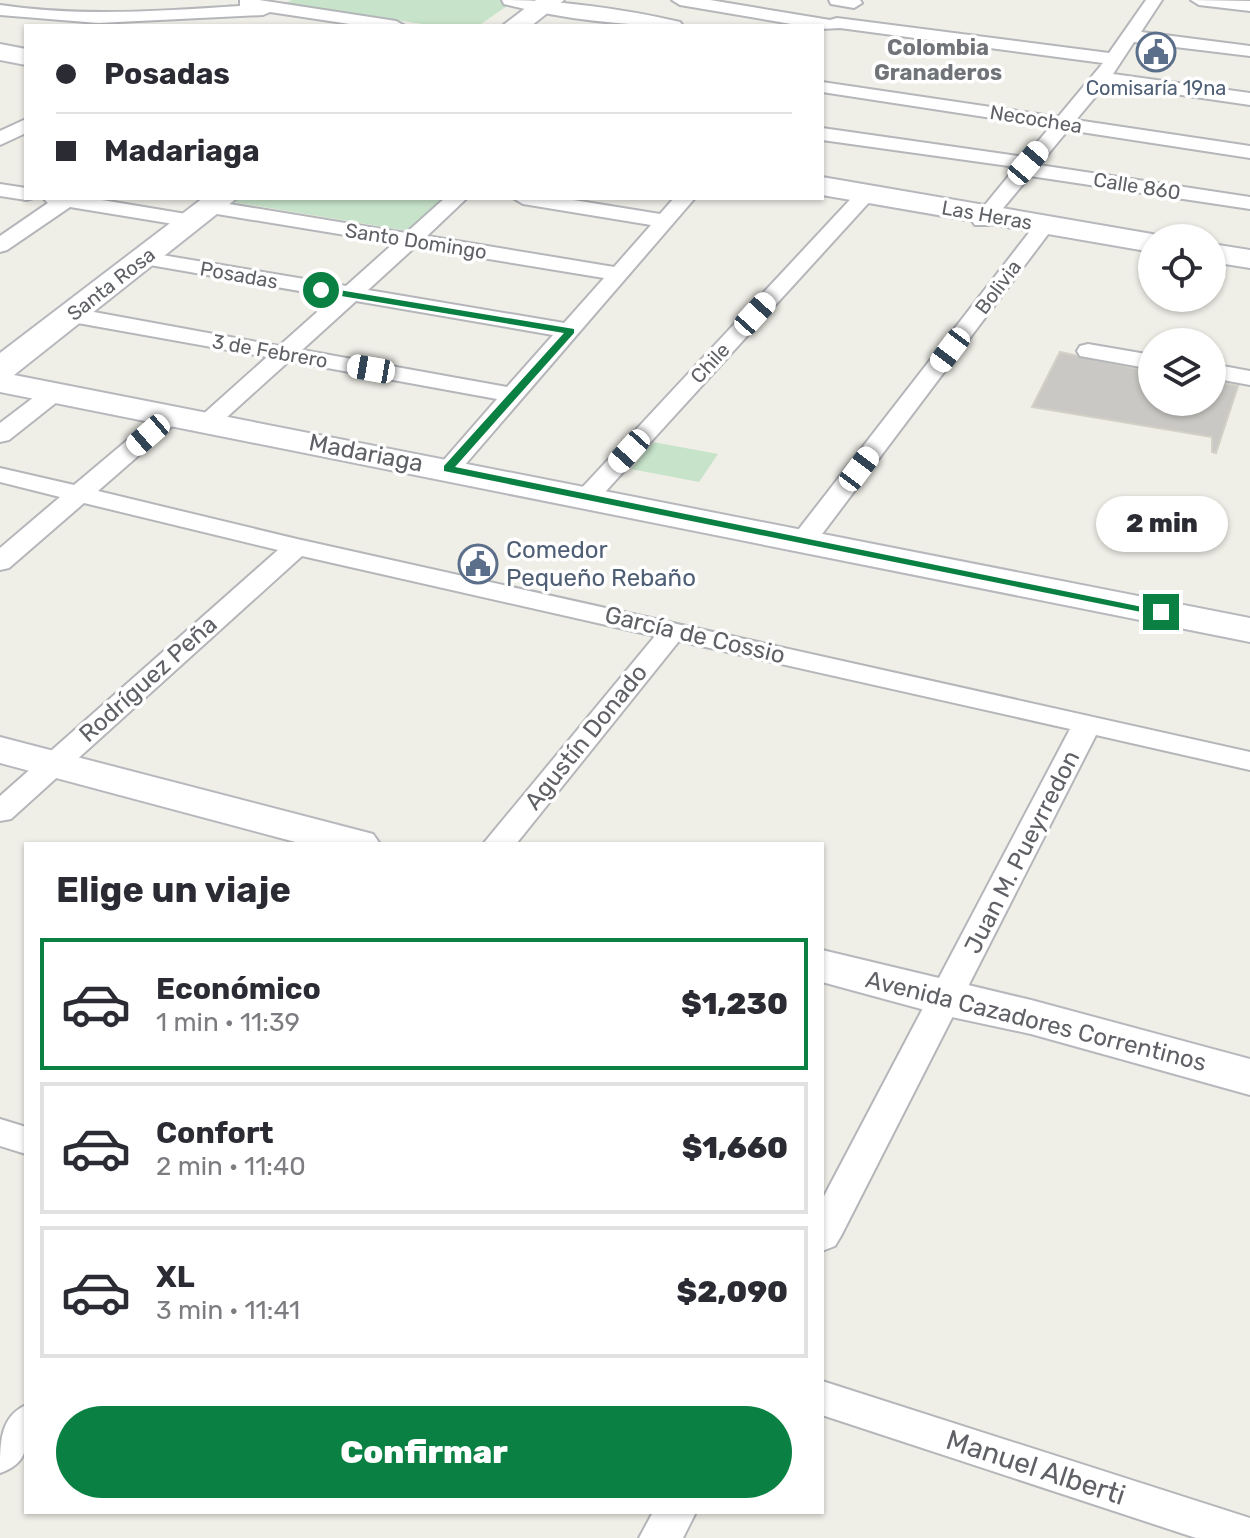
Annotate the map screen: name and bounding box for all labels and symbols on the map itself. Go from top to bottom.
public building icon: Comisaría 19na [1135,31,1177,73]
district label: Colombia Granaderos [874,34,1002,86]
place label: Comisaría 19na [1086,76,1226,100]
street label: Necochea [988,100,1084,138]
car [1003,137,1053,189]
street label: Calle 860 [1092,167,1182,205]
street label: Las Heras [940,195,1034,235]
street label: Santo Domingo [343,218,489,264]
street label: Santa Rosa [62,242,160,326]
street label: Bolivia [970,255,1026,319]
street label: Posadas [198,256,280,294]
route start [303,272,339,308]
car [730,288,780,340]
car [926,324,974,376]
street label: 3 de Febrero [210,329,330,373]
street label: Chile [685,338,735,388]
car [345,353,397,385]
car [122,410,174,460]
car [604,425,654,477]
street label: Madariaga [307,428,425,478]
car [835,443,883,495]
callout: 2 min [1095,496,1227,552]
place label: Comedor Pequeño Rebaño [506,536,696,592]
public building icon: Comedor Pequeño Rebaño [457,543,499,585]
route end [1143,594,1179,630]
street label: García de Cossio [602,601,788,669]
street label: Rodríguez Peña [73,610,223,748]
street label: Agustín Donado [519,659,653,815]
street label: Juan M. Pueyrredon [959,746,1085,958]
street label: Avenida Cazadores Correntinos [863,965,1209,1077]
street label: Manuel Alberti [942,1423,1130,1512]

